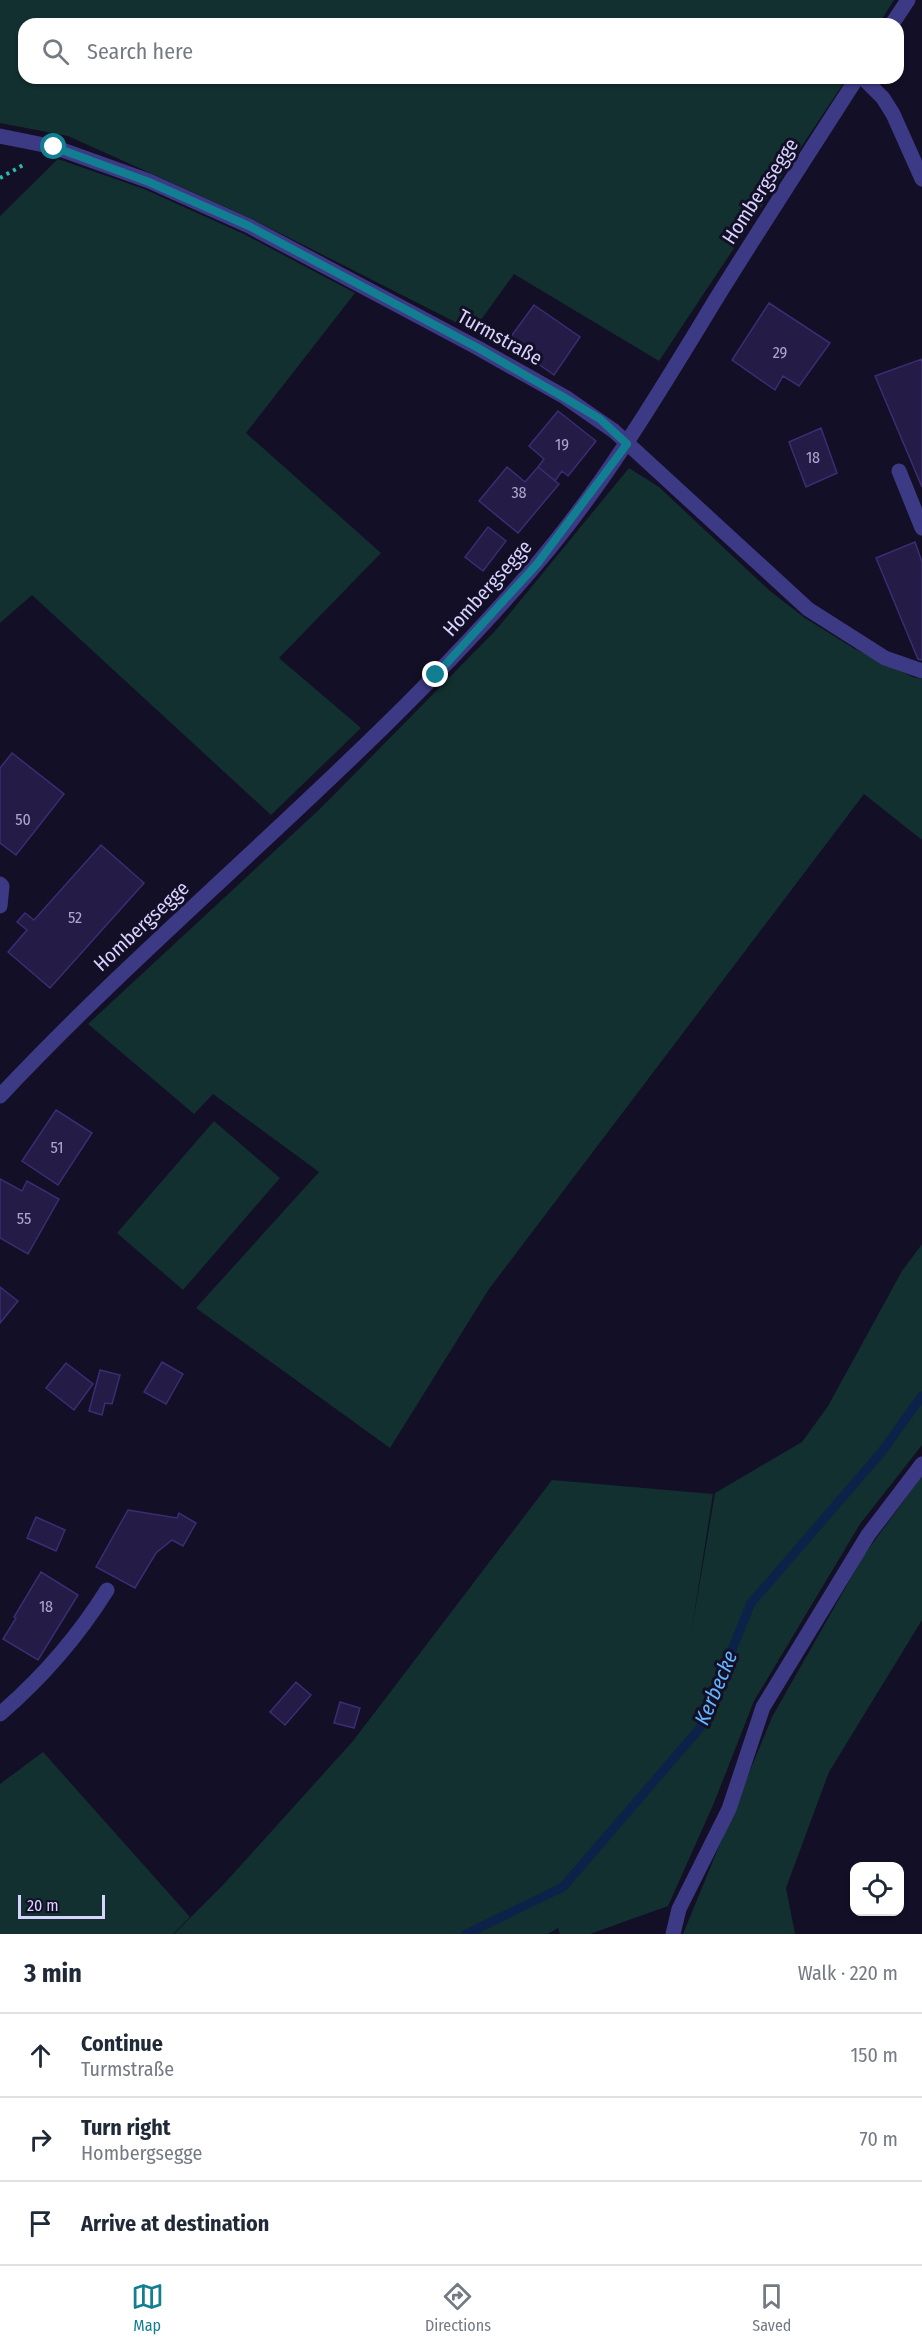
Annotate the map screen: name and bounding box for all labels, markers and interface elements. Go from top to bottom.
search box [18,18,904,84]
icon: search [39,35,72,68]
text: Search here [87,38,193,65]
route start [40,133,66,159]
street label: Hombergsegge [717,134,803,248]
street label: Turmstraße [453,304,547,370]
house number: 29 [773,343,788,362]
house number: 19 [555,435,569,454]
house number: 18 [806,448,820,467]
house number: 38 [511,483,527,502]
street label: Hombergsegge [438,535,536,641]
route end [422,661,448,687]
house number: 50 [15,810,31,829]
street label: Hombergsegge [88,876,194,976]
house number: 52 [68,908,82,927]
house number: 51 [51,1138,63,1157]
house number: 55 [17,1209,31,1228]
house number: 18 [39,1597,53,1616]
water label: Kerbecke [689,1647,743,1729]
map controls [850,1862,904,1916]
button: locate [850,1862,904,1916]
scale bar [18,1892,105,1920]
text: 20 m [27,1896,58,1915]
text: 3 min [24,1958,82,1989]
text: Walk · 220 m [798,1961,898,1985]
text: Continue [81,2030,163,2057]
icon: ahead [24,2039,57,2072]
text: 150 m [851,2043,898,2067]
text: Turmstraße [81,2057,174,2081]
text: Turn right [81,2114,170,2141]
icon: right [24,2123,57,2156]
text: 70 m [860,2127,898,2151]
text: Hombergsegge [81,2141,202,2165]
icon: arrive [24,2207,57,2240]
text: Arrive at destination [81,2210,269,2237]
tab: Map [131,2280,164,2335]
tab: Directions [425,2280,491,2335]
tab: Saved [752,2280,791,2335]

